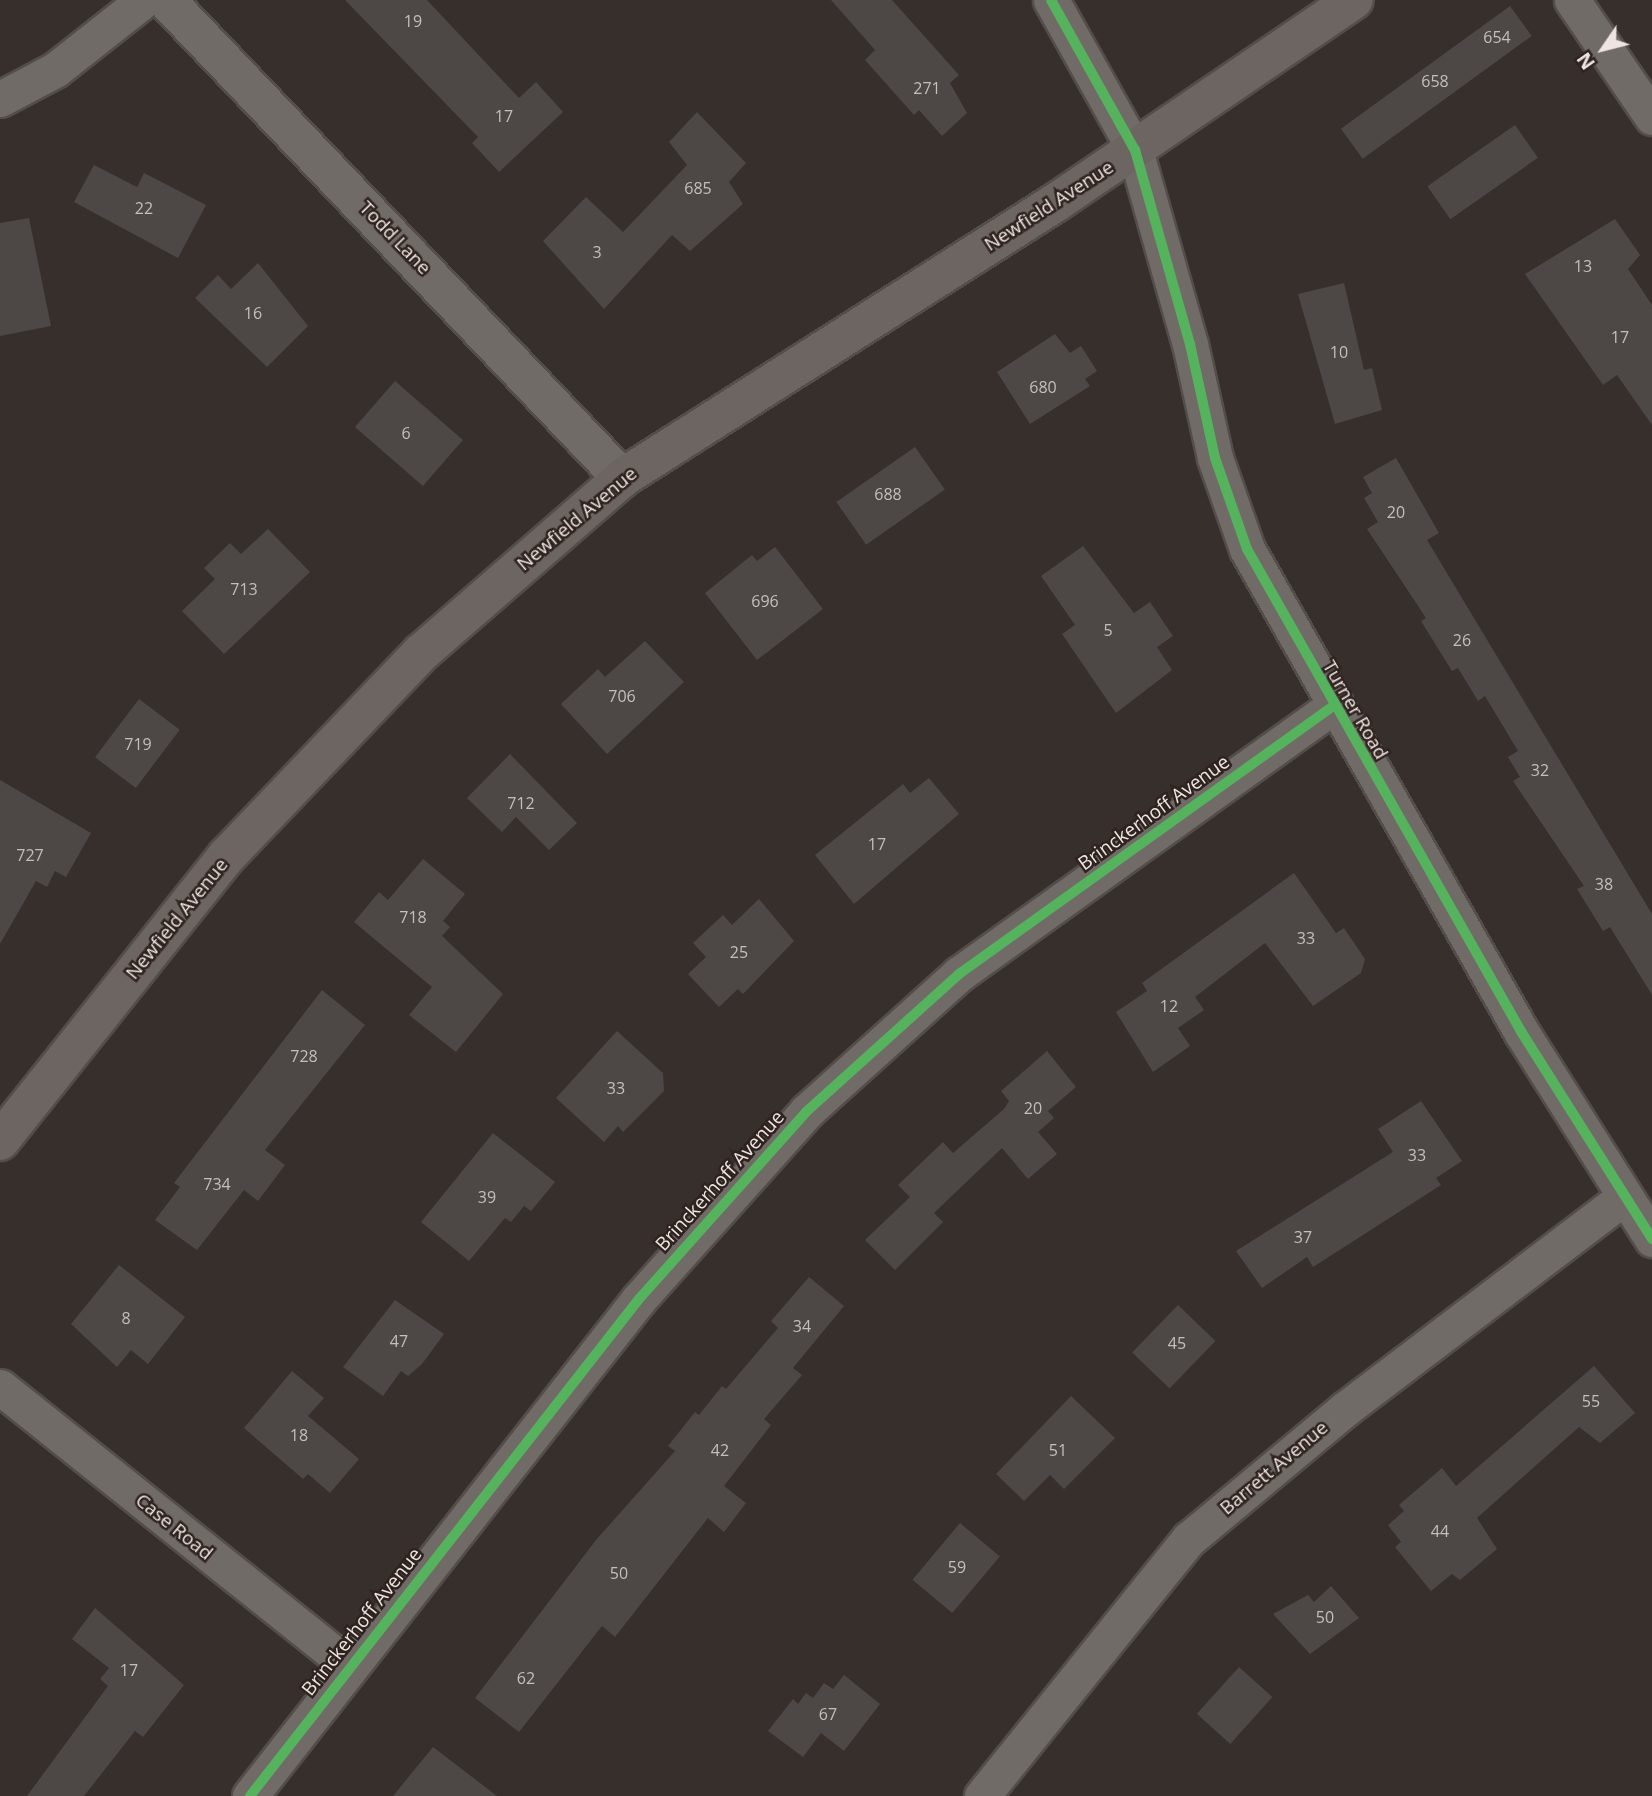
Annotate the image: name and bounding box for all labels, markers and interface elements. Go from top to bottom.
house number: 19 [404,11,422,31]
north arrow [1568,14,1638,84]
house number: 654 [1483,27,1511,47]
text: N [1571,47,1601,75]
house number: 658 [1421,71,1449,91]
house number: 271 [913,78,941,98]
house number: 17 [495,106,513,126]
street label: Newfield Avenue [980,156,1118,256]
house number: 685 [684,178,712,198]
street label: Todd Lane [355,197,435,279]
house number: 22 [135,198,153,218]
house number: 3 [592,242,602,262]
house number: 13 [1574,256,1592,276]
house number: 16 [244,303,262,323]
house number: 17 [1611,327,1629,347]
house number: 10 [1330,342,1348,362]
house number: 680 [1029,377,1057,397]
house number: 6 [401,423,411,443]
street label: Newfield Avenue [513,462,641,576]
house number: 688 [874,484,902,504]
house number: 20 [1387,502,1405,522]
house number: 713 [230,579,258,599]
house number: 696 [751,591,779,611]
house number: 5 [1103,620,1113,640]
house number: 26 [1453,630,1471,650]
street label: Turner Road [1318,657,1392,763]
house number: 706 [608,686,636,706]
house number: 719 [124,734,152,754]
street label: Brinckerhoff Avenue [1074,751,1234,875]
house number: 32 [1531,760,1549,780]
house number: 712 [507,793,535,813]
house number: 17 [868,834,886,854]
house number: 727 [16,845,44,865]
street label: Newfield Avenue [121,854,233,984]
house number: 38 [1595,874,1613,894]
house number: 718 [399,907,427,927]
house number: 33 [1297,928,1315,948]
house number: 25 [730,942,748,962]
house number: 12 [1160,996,1178,1016]
house number: 728 [290,1046,318,1066]
house number: 33 [607,1078,625,1098]
house number: 20 [1024,1098,1042,1118]
street label: Brinckerhoff Avenue [651,1106,789,1256]
house number: 33 [1408,1145,1426,1165]
house number: 734 [203,1174,231,1194]
house number: 39 [478,1187,496,1207]
house number: 37 [1294,1227,1312,1247]
house number: 8 [121,1308,131,1328]
house number: 34 [793,1316,811,1336]
house number: 47 [390,1331,408,1351]
house number: 45 [1168,1333,1186,1353]
house number: 55 [1582,1391,1600,1411]
street label: Barrett Avenue [1215,1416,1333,1520]
house number: 18 [290,1425,308,1445]
house number: 42 [711,1440,729,1460]
house number: 51 [1049,1440,1067,1460]
street label: Case Road [131,1489,217,1565]
house number: 44 [1431,1521,1449,1541]
street label: Brinckerhoff Avenue [297,1544,427,1700]
house number: 59 [948,1557,966,1577]
house number: 50 [610,1563,628,1583]
house number: 50 [1316,1607,1334,1627]
house number: 17 [120,1660,138,1680]
house number: 62 [517,1668,535,1688]
house number: 67 [819,1704,837,1724]

